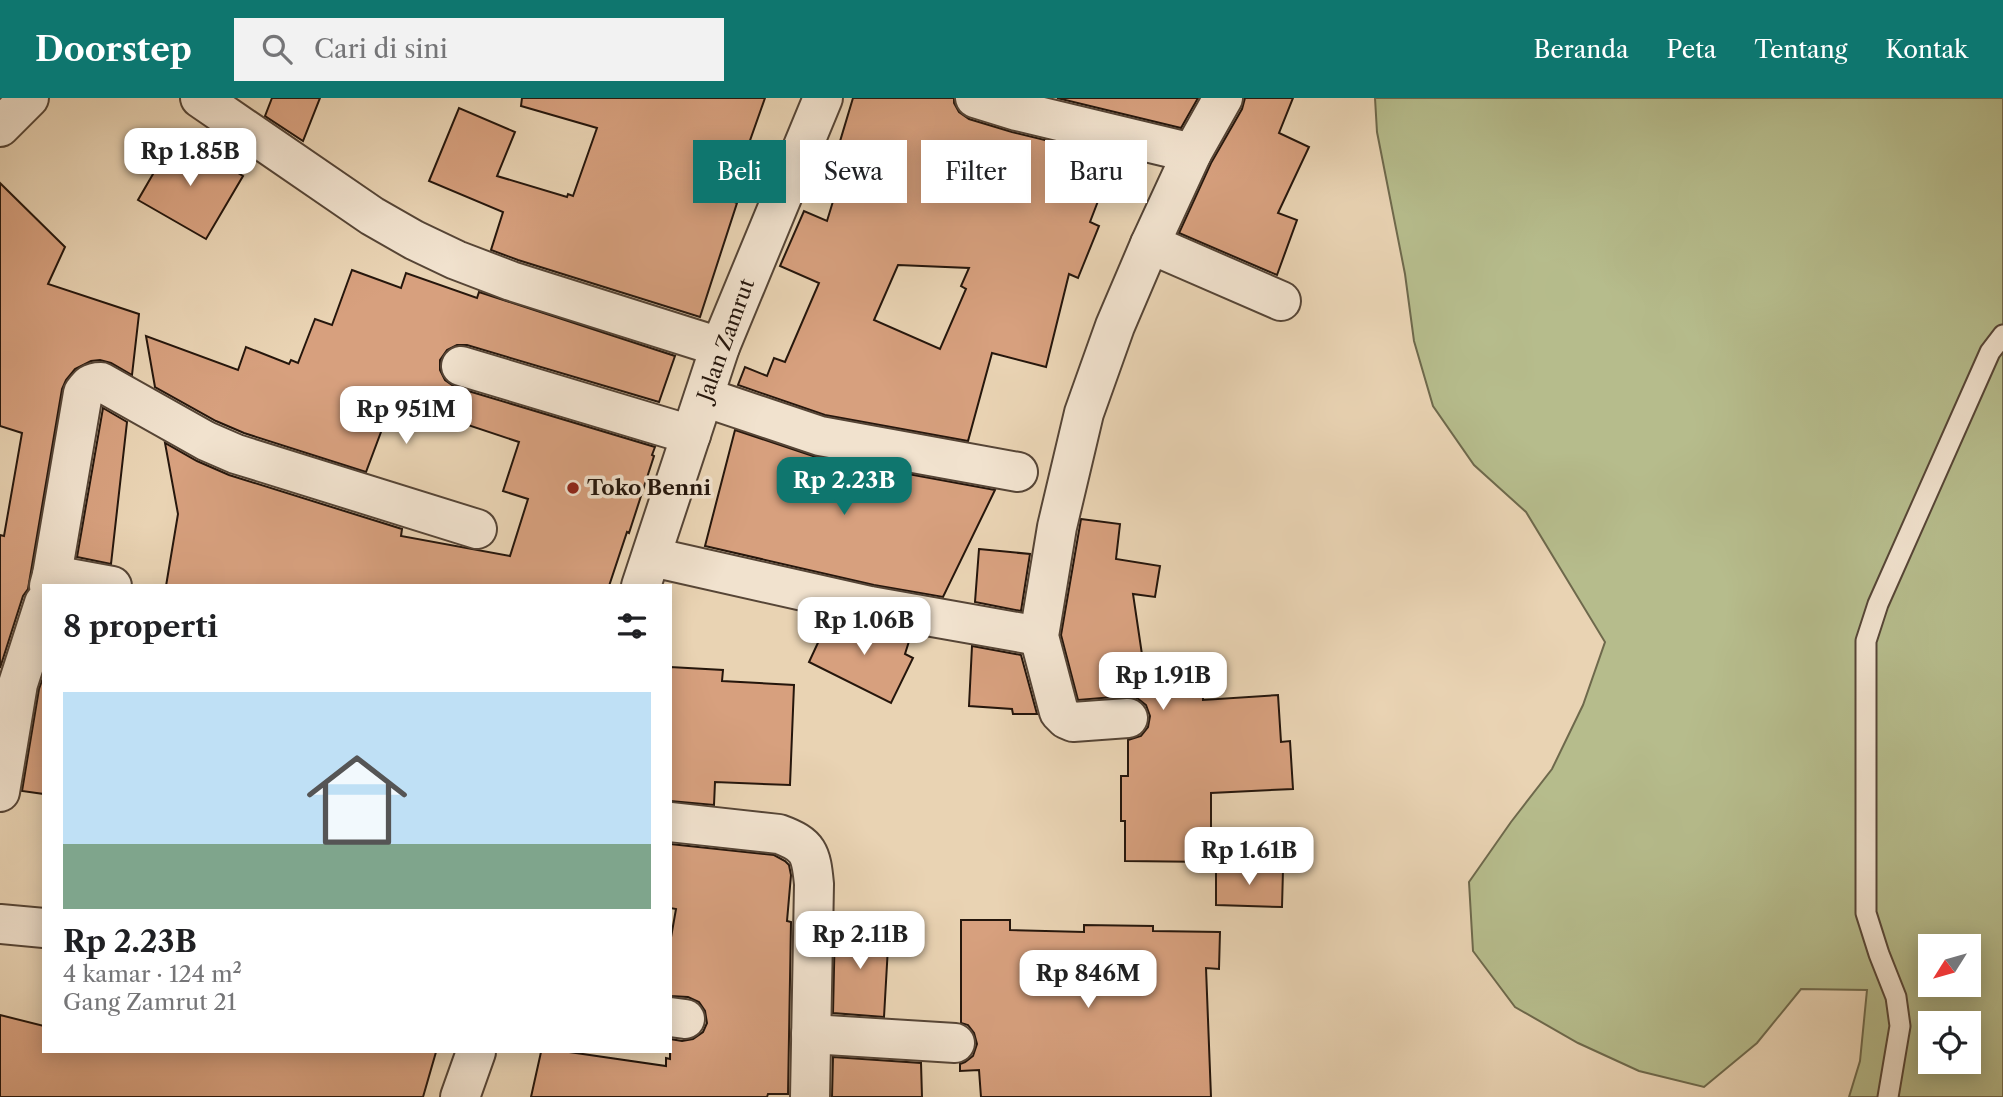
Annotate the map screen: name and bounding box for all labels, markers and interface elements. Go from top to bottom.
search box [234,18,724,81]
text: Doorstep [35,29,192,70]
icon: search [258,30,296,68]
text: Cari di sini [314,33,448,65]
text: Beranda [1533,35,1629,64]
text: Peta [1667,35,1716,64]
text: Tentang [1754,35,1847,64]
text: Kontak [1885,35,1968,64]
pin: Rp 1.85B [118,129,262,188]
text: Rp 1.85B [140,137,240,165]
chip: Beli [693,140,786,203]
chip: Sewa [800,140,907,203]
chip: Filter [921,140,1031,203]
chip: Baru [1045,140,1147,203]
street label: Jalan Zamrut [691,275,759,407]
pin: Rp 951M [341,386,471,446]
text: Rp 951M [356,395,456,423]
pin: Rp 2.23B [772,458,916,517]
text: Rp 2.23B [793,466,895,494]
place label: Toko Benni [587,475,712,500]
marker: Toko Benni [565,480,581,496]
pin: Rp 1.06B [792,598,936,657]
text: Rp 1.06B [814,606,914,634]
icon: filters [613,607,651,645]
text: 8 properti [63,608,218,645]
pin: Rp 1.91B [1091,652,1235,712]
text: Rp 1.91B [1115,661,1211,689]
icon: home [294,737,420,863]
pin: Rp 1.61B [1177,828,1321,887]
text: Rp 1.61B [1201,836,1297,864]
pin: Rp 2.11B [788,912,932,971]
text: Rp 2.11B [812,920,908,948]
text: Rp 2.23B [63,923,197,960]
north arrow [1918,934,1981,998]
map controls [1918,934,1981,1074]
pin: Rp 846M [1023,950,1153,1010]
text: Rp 846M [1036,959,1140,987]
text: 4 kamar · 124 m² [63,960,242,988]
text: Gang Zamrut 21 [63,988,236,1016]
button: locate [1918,1011,1981,1074]

